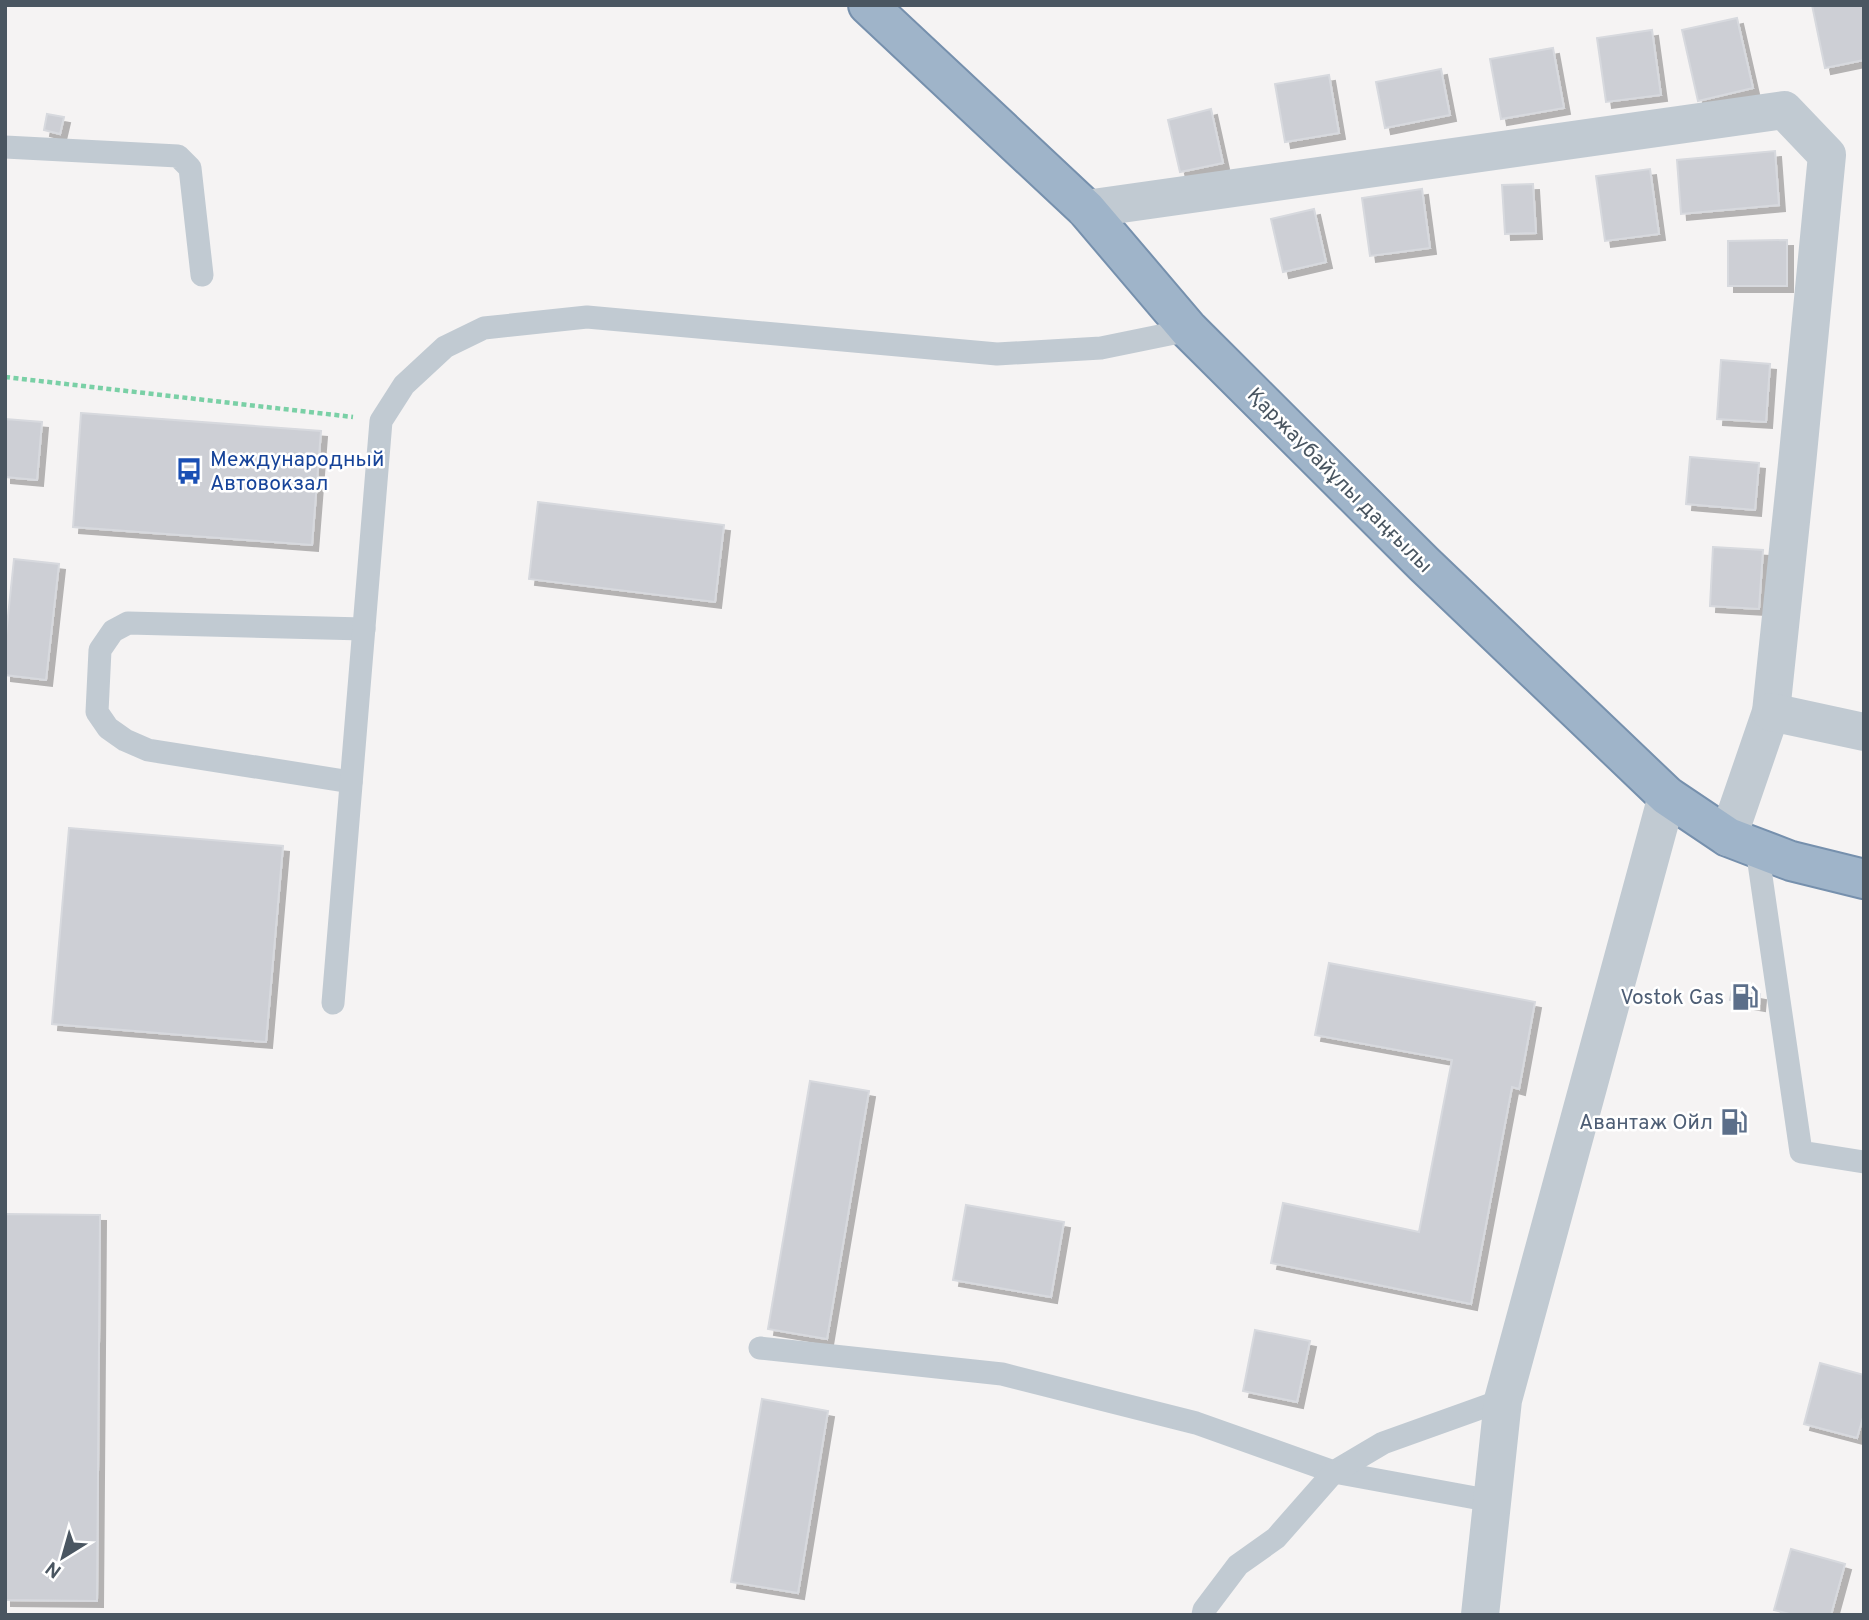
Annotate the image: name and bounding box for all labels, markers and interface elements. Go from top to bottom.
street label: Қаржаубайұлы даңғылы [1240,383,1437,580]
place label: Международный Автовокзал [210,447,384,498]
bus stop icon: Международный Автовокзал [174,456,204,486]
fuel station icon: Vostok Gas [1730,982,1760,1012]
place label: Vostok Gas [1620,985,1724,1012]
fuel station icon: Авантаж Ойл [1719,1107,1749,1137]
place label: Авантаж Ойл [1579,1110,1713,1137]
north arrow [28,1522,98,1592]
text: N [41,1555,67,1583]

